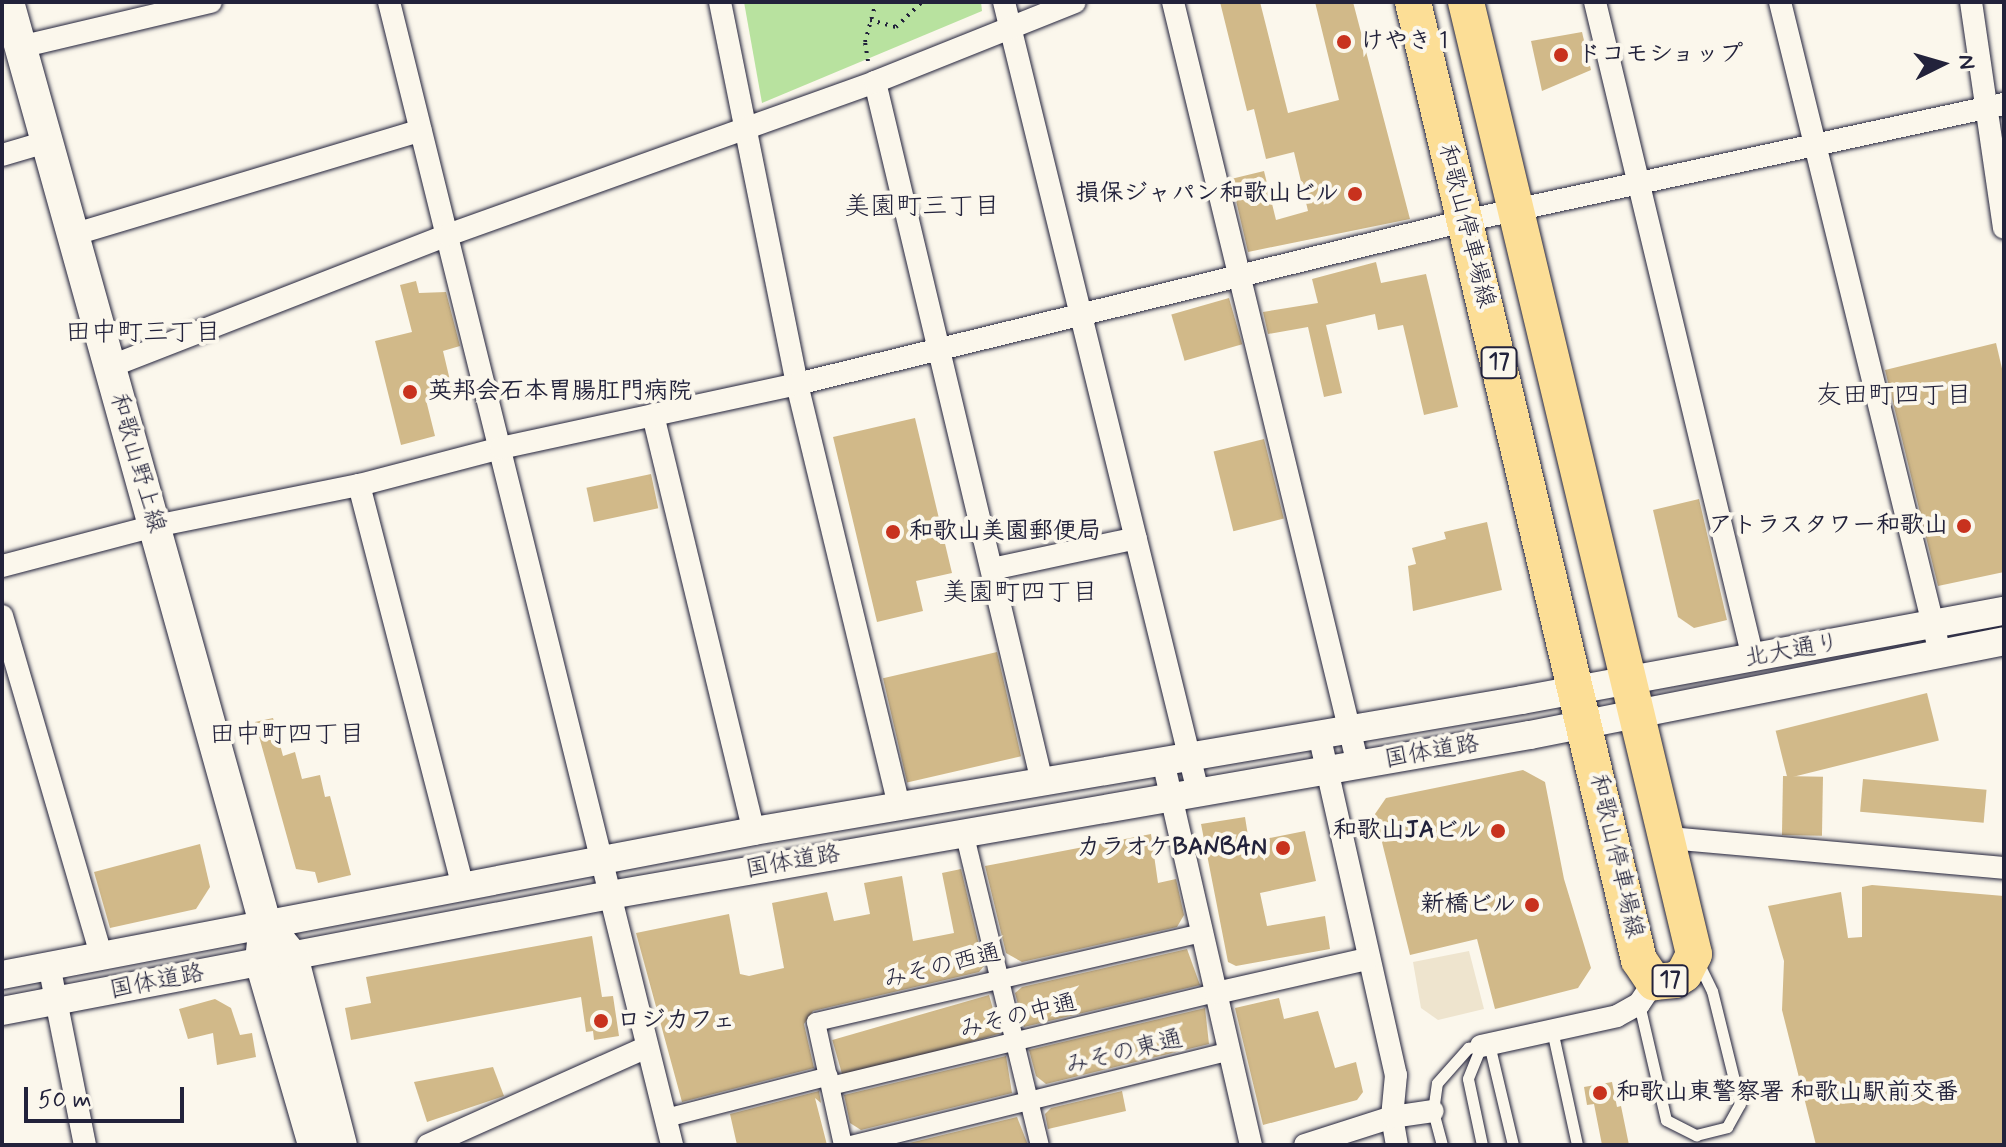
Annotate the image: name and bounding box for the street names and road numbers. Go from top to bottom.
street label: 和歌山停車場線 [1432,141,1500,311]
road number: 17 [1479,345,1519,381]
street label: 和歌山野上線 [103,390,171,536]
street label: 北大通り [1742,628,1842,674]
street label: 国体道路 [1382,729,1482,775]
street label: 和歌山停車場線 [1583,771,1649,941]
street label: 国体道路 [743,839,843,885]
street label: みその西通 [880,939,1004,995]
street label: 国体道路 [107,959,207,1005]
road number: 17 [1650,963,1690,999]
street label: みその中通 [956,989,1080,1045]
street label: みその東通 [1062,1025,1186,1081]

